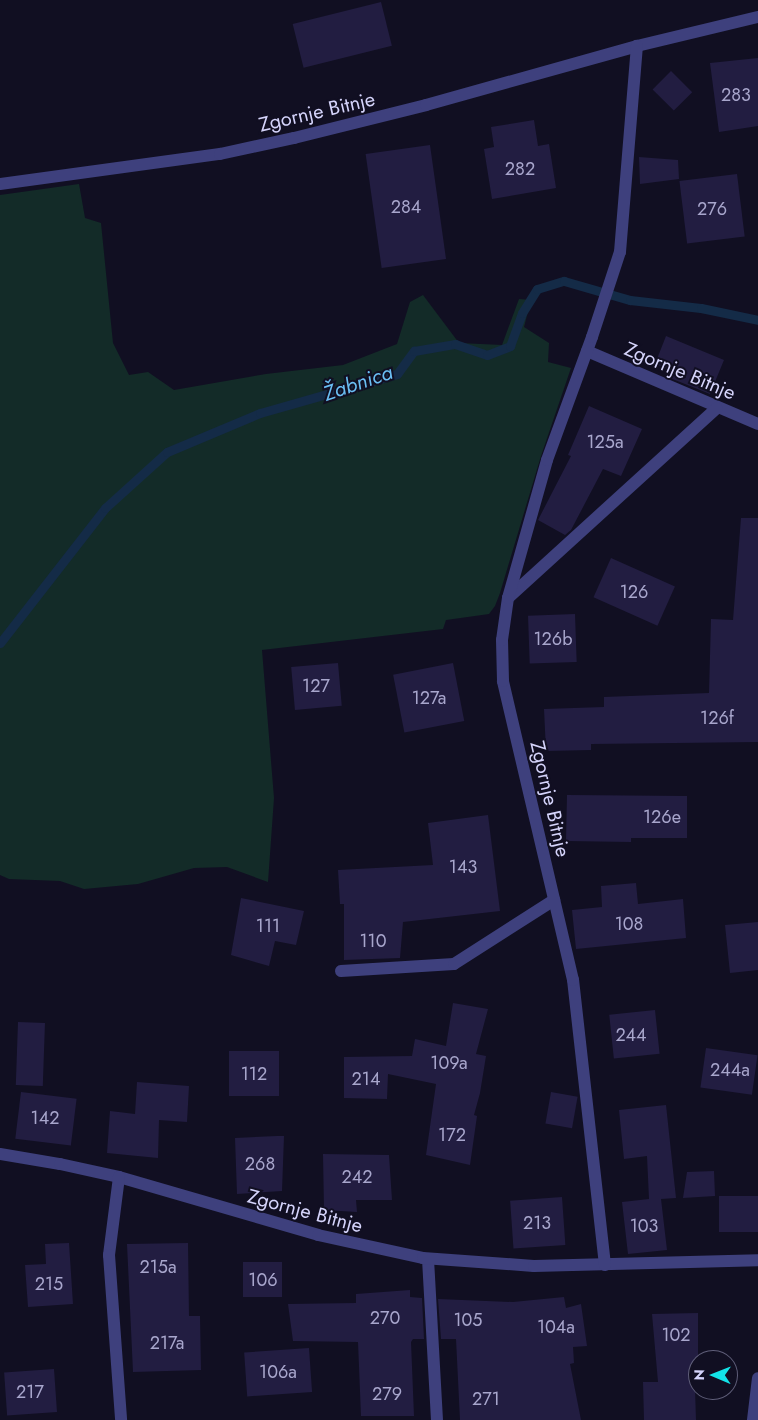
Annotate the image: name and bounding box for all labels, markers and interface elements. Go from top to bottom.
house number: 283 [721,84,751,106]
street label: Zgornje Bitnje [257,87,377,137]
house number: 282 [505,158,535,180]
house number: 284 [391,196,421,218]
house number: 276 [697,198,727,220]
street label: Zgornje Bitnje [621,337,739,405]
water label: Žabnica [320,359,396,407]
house number: 125a [586,431,624,453]
house number: 126 [620,581,648,603]
house number: 126b [534,628,572,650]
house number: 127 [302,675,330,697]
house number: 127a [412,687,446,709]
house number: 126f [700,707,734,729]
street label: Zgornje Bitnje [525,739,575,859]
house number: 126e [643,806,681,828]
house number: 143 [449,856,477,878]
house number: 108 [615,913,643,935]
house number: 111 [256,915,280,937]
house number: 110 [360,930,386,952]
house number: 244 [615,1024,647,1046]
house number: 109a [430,1052,468,1074]
house number: 244a [710,1059,750,1081]
house number: 112 [241,1063,267,1085]
house number: 214 [352,1068,380,1090]
house number: 142 [31,1107,59,1129]
house number: 172 [438,1124,466,1146]
house number: 268 [245,1153,275,1175]
house number: 242 [342,1166,372,1188]
street label: Zgornje Bitnje [245,1184,365,1238]
house number: 213 [523,1212,551,1234]
house number: 103 [630,1215,658,1237]
house number: 215a [139,1256,177,1278]
house number: 106 [248,1269,278,1291]
house number: 215 [35,1273,63,1295]
house number: 270 [370,1307,400,1329]
house number: 105 [453,1309,483,1331]
house number: 104a [537,1316,575,1338]
house number: 102 [661,1324,691,1346]
house number: 217a [150,1332,184,1354]
north arrow [688,1350,738,1400]
house number: 106a [259,1361,297,1383]
text: N [689,1369,709,1380]
house number: 217 [16,1381,44,1403]
house number: 279 [372,1383,402,1405]
house number: 271 [472,1388,500,1410]

